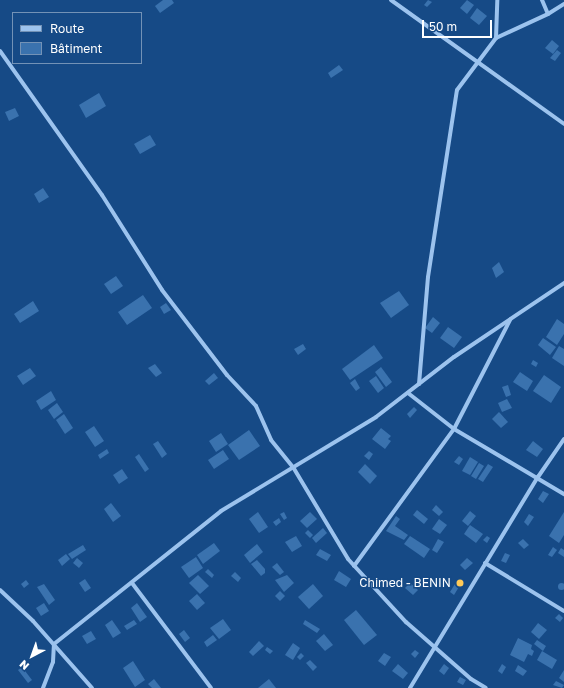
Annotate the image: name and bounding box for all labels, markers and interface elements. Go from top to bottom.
legend [12,12,142,64]
scale bar [424,12,494,38]
text: 50 m [429,19,457,34]
text: Route [50,21,84,36]
text: Bâtiment [50,41,102,56]
place label: Chimed - BENIN [359,576,451,590]
marker: Chimed - BENIN [454,577,466,589]
north arrow [12,636,52,676]
text: N [16,658,31,673]

